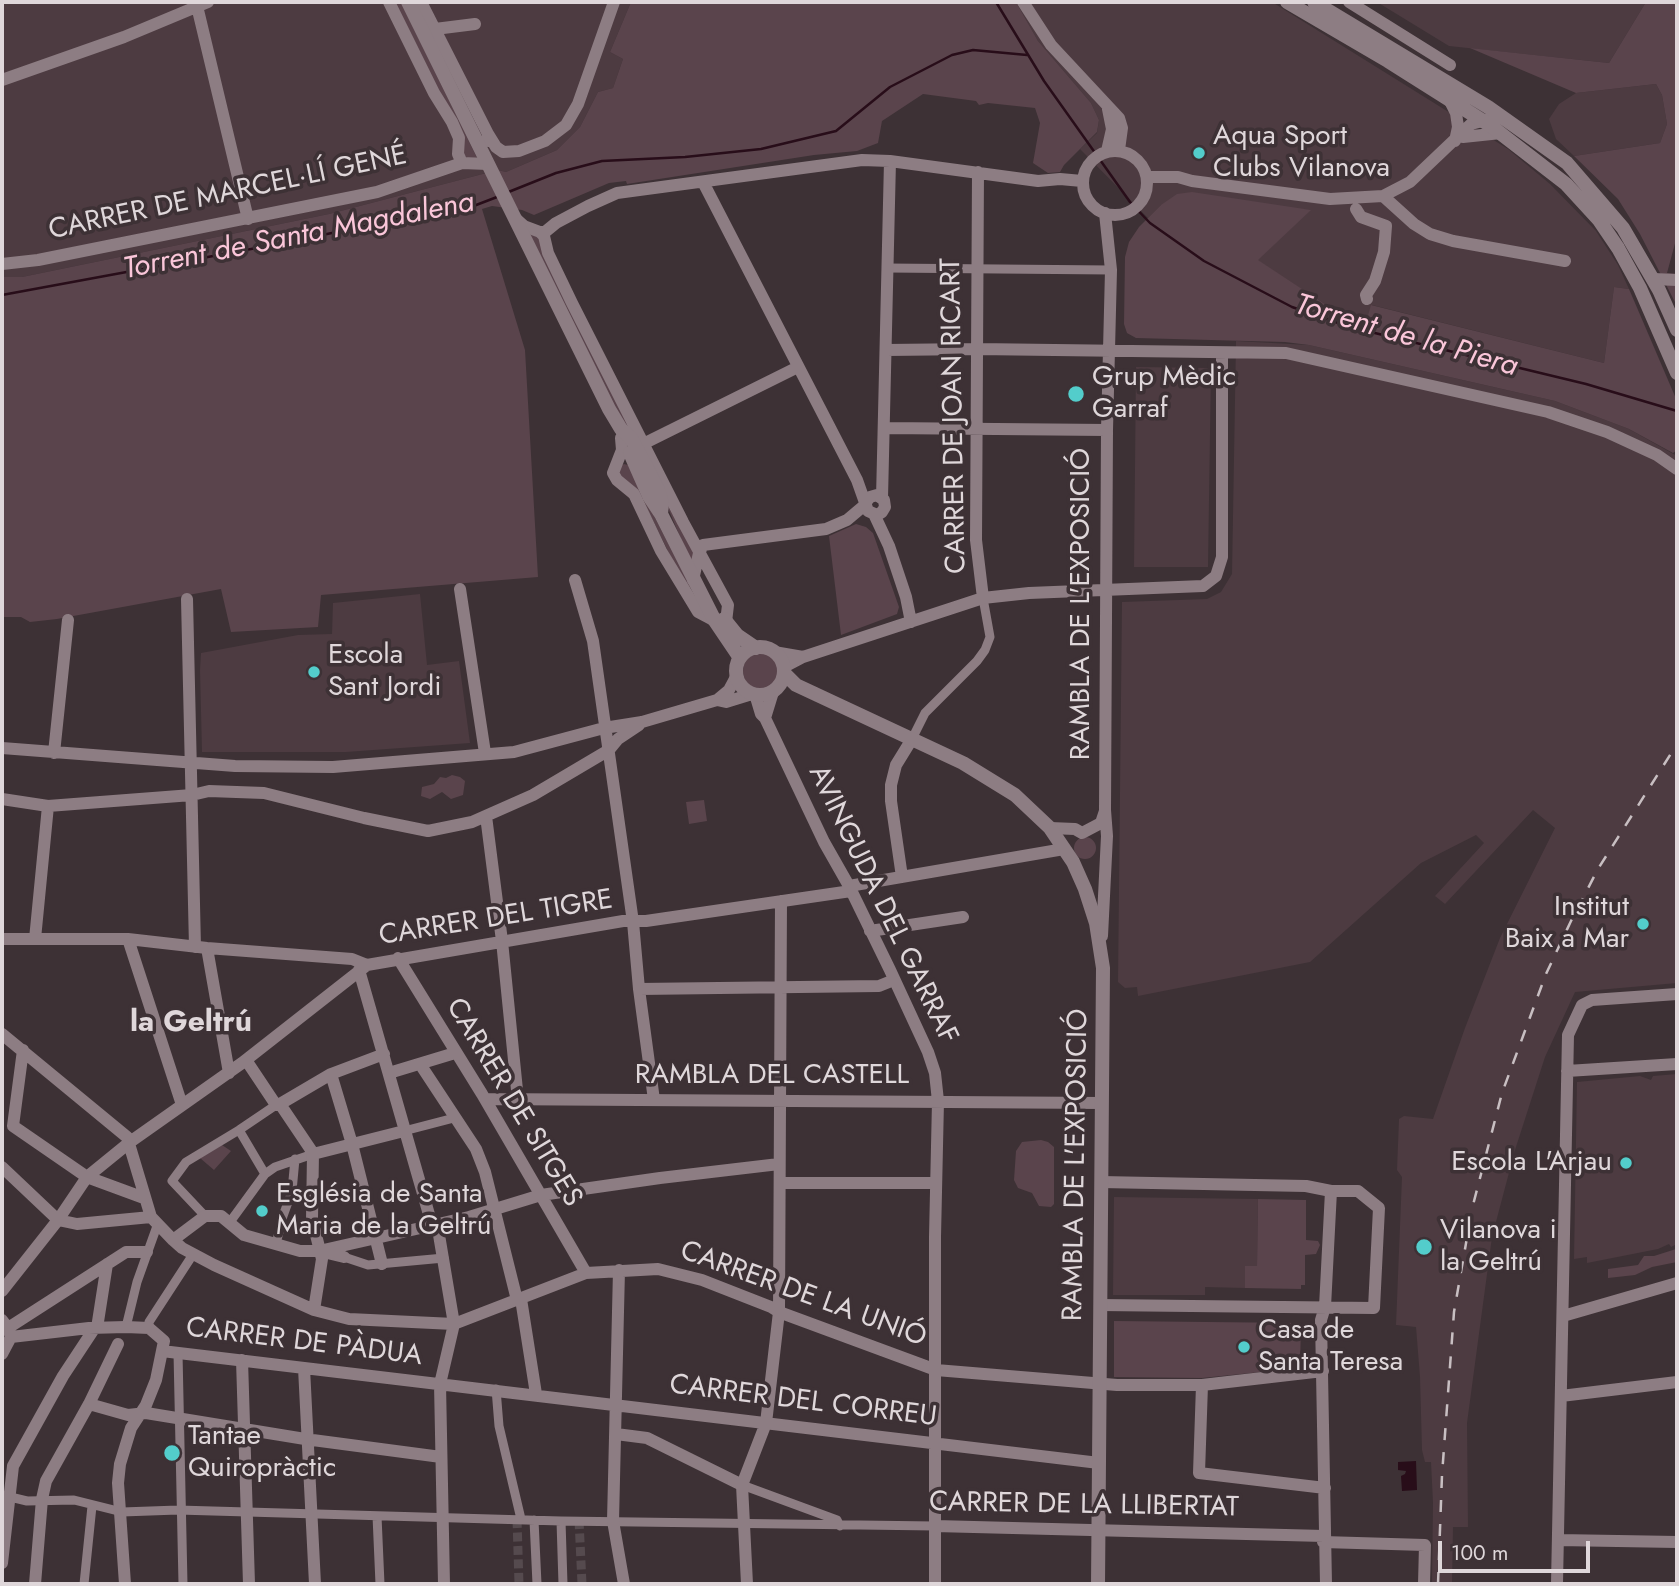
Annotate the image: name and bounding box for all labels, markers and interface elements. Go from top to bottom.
place label: Aqua Sport Clubs Vilanova [1213,120,1390,186]
street label: CARRER DE MARCEL·LÍ GENÉ [46,140,410,248]
marker: Aqua Sport Clubs Vilanova [1191,145,1207,161]
water label: Torrent de Santa Magdalena [120,185,478,289]
street label: CARRER DE JOAN RICART [935,258,975,574]
water label: Torrent de la Piera [1290,288,1522,386]
place label: Grup Mèdic Garraf [1092,361,1236,427]
marker: Grup Mèdic Garraf [1066,384,1086,404]
street label: RAMBLA DE L'EXPOSICIÓ [1065,448,1099,760]
place label: Escola Sant Jordi [328,639,441,705]
marker: Escola Sant Jordi [306,664,322,680]
street label: AVINGUDA DEL GARRAF [800,760,964,1050]
street label: CARRER DEL TIGRE [377,884,615,954]
place label: Institut Baix a Mar [1505,891,1629,957]
marker: Institut Baix a Mar [1635,916,1651,932]
street label: CARRER DE SITGES [438,993,588,1213]
district label: la Geltrú [130,1006,252,1042]
street label: RAMBLA DE L'EXPOSICIÓ [1057,1009,1097,1321]
street label: RAMBLA DEL CASTELL [635,1059,909,1093]
place label: Escola L'Arjau [1451,1146,1612,1180]
marker: Escola L'Arjau [1618,1155,1634,1171]
place label: Església de Santa Maria de la Geltrú [276,1178,492,1244]
marker: Església de Santa Maria de la Geltrú [254,1203,270,1219]
place label: Vilanova i la Geltrú [1440,1214,1557,1280]
street label: CARRER DE LA UNIÓ [675,1235,931,1355]
marker: Vilanova i la Geltrú [1414,1237,1434,1257]
street label: CARRER DE PÀDUA [184,1312,424,1374]
place label: Casa de Santa Teresa [1258,1314,1403,1380]
marker: Casa de Santa Teresa [1236,1339,1252,1355]
street label: CARRER DEL CORREU [667,1369,939,1435]
place label: Tantae Quiropràctic [188,1420,336,1486]
marker: Tantae Quiropràctic [162,1443,182,1463]
street label: CARRER DE LA LLIBERTAT [929,1486,1239,1526]
scale bar [1441,1526,1593,1570]
text: 100 m [1451,1538,1508,1568]

